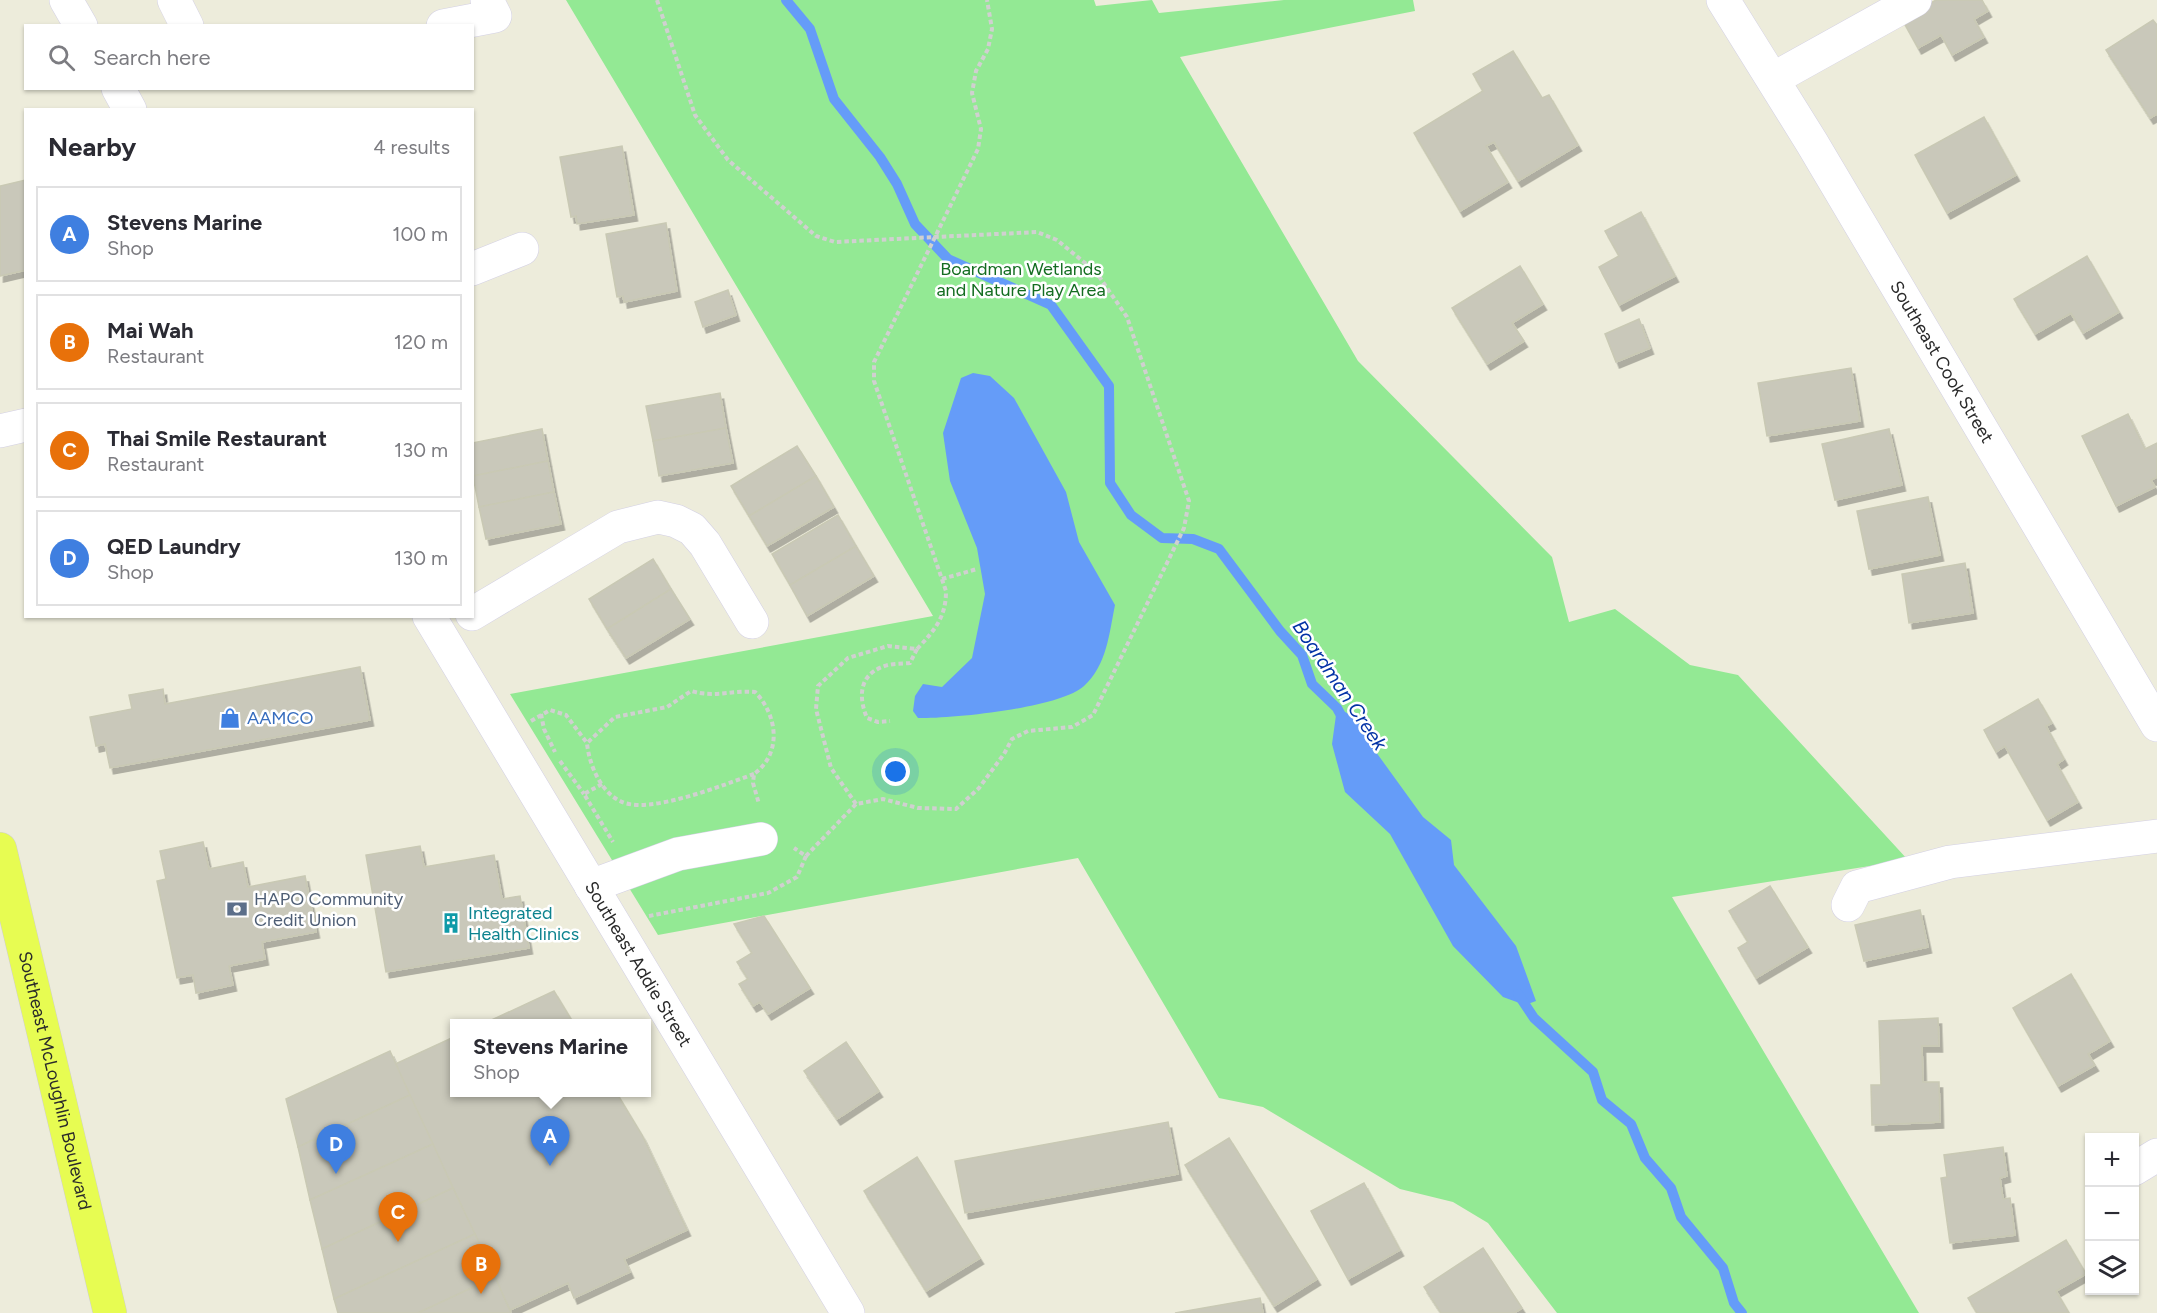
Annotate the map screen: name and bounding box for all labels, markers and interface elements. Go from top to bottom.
search box [24,24,474,90]
icon: search [45,41,78,74]
text: Search here [93,44,211,71]
text: Nearby [48,131,136,163]
text: 4 results [373,135,450,159]
text: Stevens Marine [107,209,262,236]
text: A [62,222,77,246]
text: 100 m [392,222,448,246]
text: Shop [107,236,154,260]
park label: Boardman Wetlands and Nature Play Area [936,258,1106,301]
street label: Southeast Cook Street [1885,277,1998,447]
text: Mai Wah [107,317,194,344]
text: B [63,330,76,354]
text: 120 m [394,330,448,354]
text: Restaurant [107,344,204,368]
text: Thai Smile Restaurant [107,425,327,452]
text: C [62,438,77,462]
text: 130 m [394,438,448,462]
text: Restaurant [107,452,204,476]
text: QED Laundry [107,533,241,560]
text: D [63,546,77,570]
text: 130 m [394,546,448,570]
text: Shop [107,560,154,584]
water label: Boardman Creek [1288,615,1393,756]
shop icon: AAMCO [218,706,242,730]
place label: AAMCO [247,707,314,729]
your location [881,757,910,786]
street label: Southeast Addie Street [580,877,696,1051]
place label: HAPO Community Credit Union [254,888,404,931]
bank icon: HAPO Community Credit Union [225,897,249,921]
place label: Integrated Health Clinics [468,902,579,945]
building icon: Integrated Health Clinics [439,911,463,935]
street label: Southeast McLoughlin Boulevard [14,949,96,1212]
popup [450,1019,651,1097]
text: Stevens Marine [473,1033,628,1060]
text: Shop [473,1060,520,1084]
pin: A [530,1116,570,1166]
pin: D [316,1124,356,1174]
map controls [2085,1133,2139,1295]
button: + [2085,1133,2139,1187]
button: − [2085,1187,2139,1241]
pin: C [378,1192,418,1242]
button: layers [2085,1241,2139,1295]
pin: B [462,1244,500,1294]

